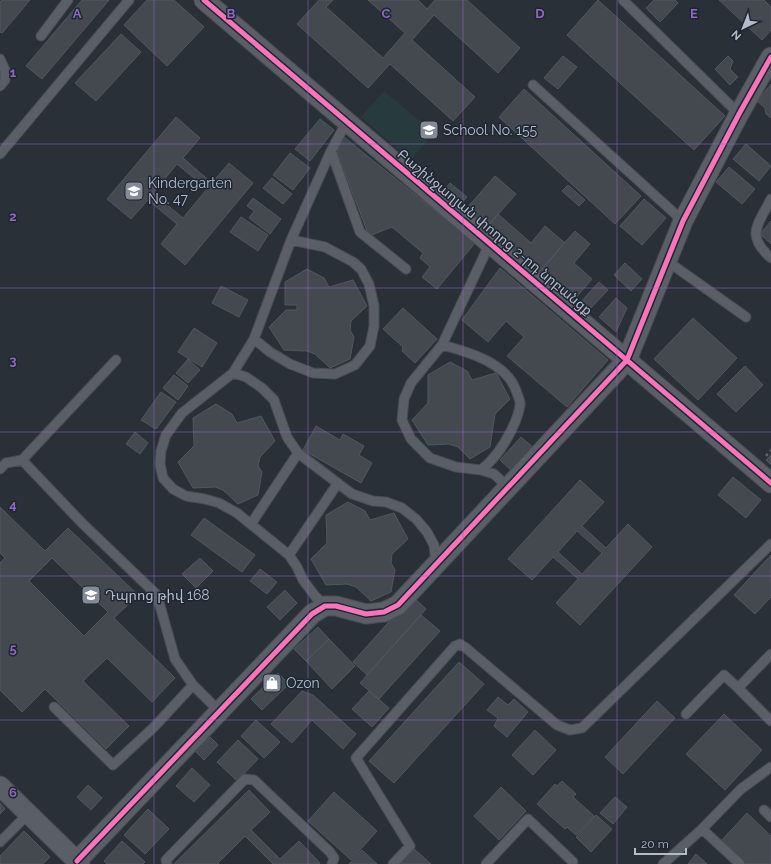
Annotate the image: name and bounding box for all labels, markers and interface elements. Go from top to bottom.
text: A [73,6,82,21]
text: B [227,6,236,21]
text: C [382,6,391,21]
text: D [535,6,545,21]
text: E [690,6,698,21]
north arrow [723,8,763,48]
text: N [729,27,744,43]
text: 1 [10,65,17,80]
school or university icon: School No. 155 [418,119,440,141]
place label: School No. 155 [443,122,538,138]
street label: Բաշինջաղյան փողոց 2-րդ նրբանցք [394,146,596,318]
place label: Kindergarten No. 47 [148,175,232,207]
school or university icon: Kindergarten No. 47 [123,180,145,202]
text: 2 [9,209,17,224]
text: 3 [9,353,17,368]
text: 4 [9,497,17,512]
school or university icon: Դպրոց թիվ 168 [80,584,102,606]
place label: Դպրոց թիվ 168 [105,587,210,603]
text: 5 [9,641,17,656]
shop icon: Ozon [261,672,283,694]
place label: Ozon [286,675,320,691]
text: 6 [9,785,17,800]
scale bar [635,830,686,856]
text: 20 m [641,837,669,851]

